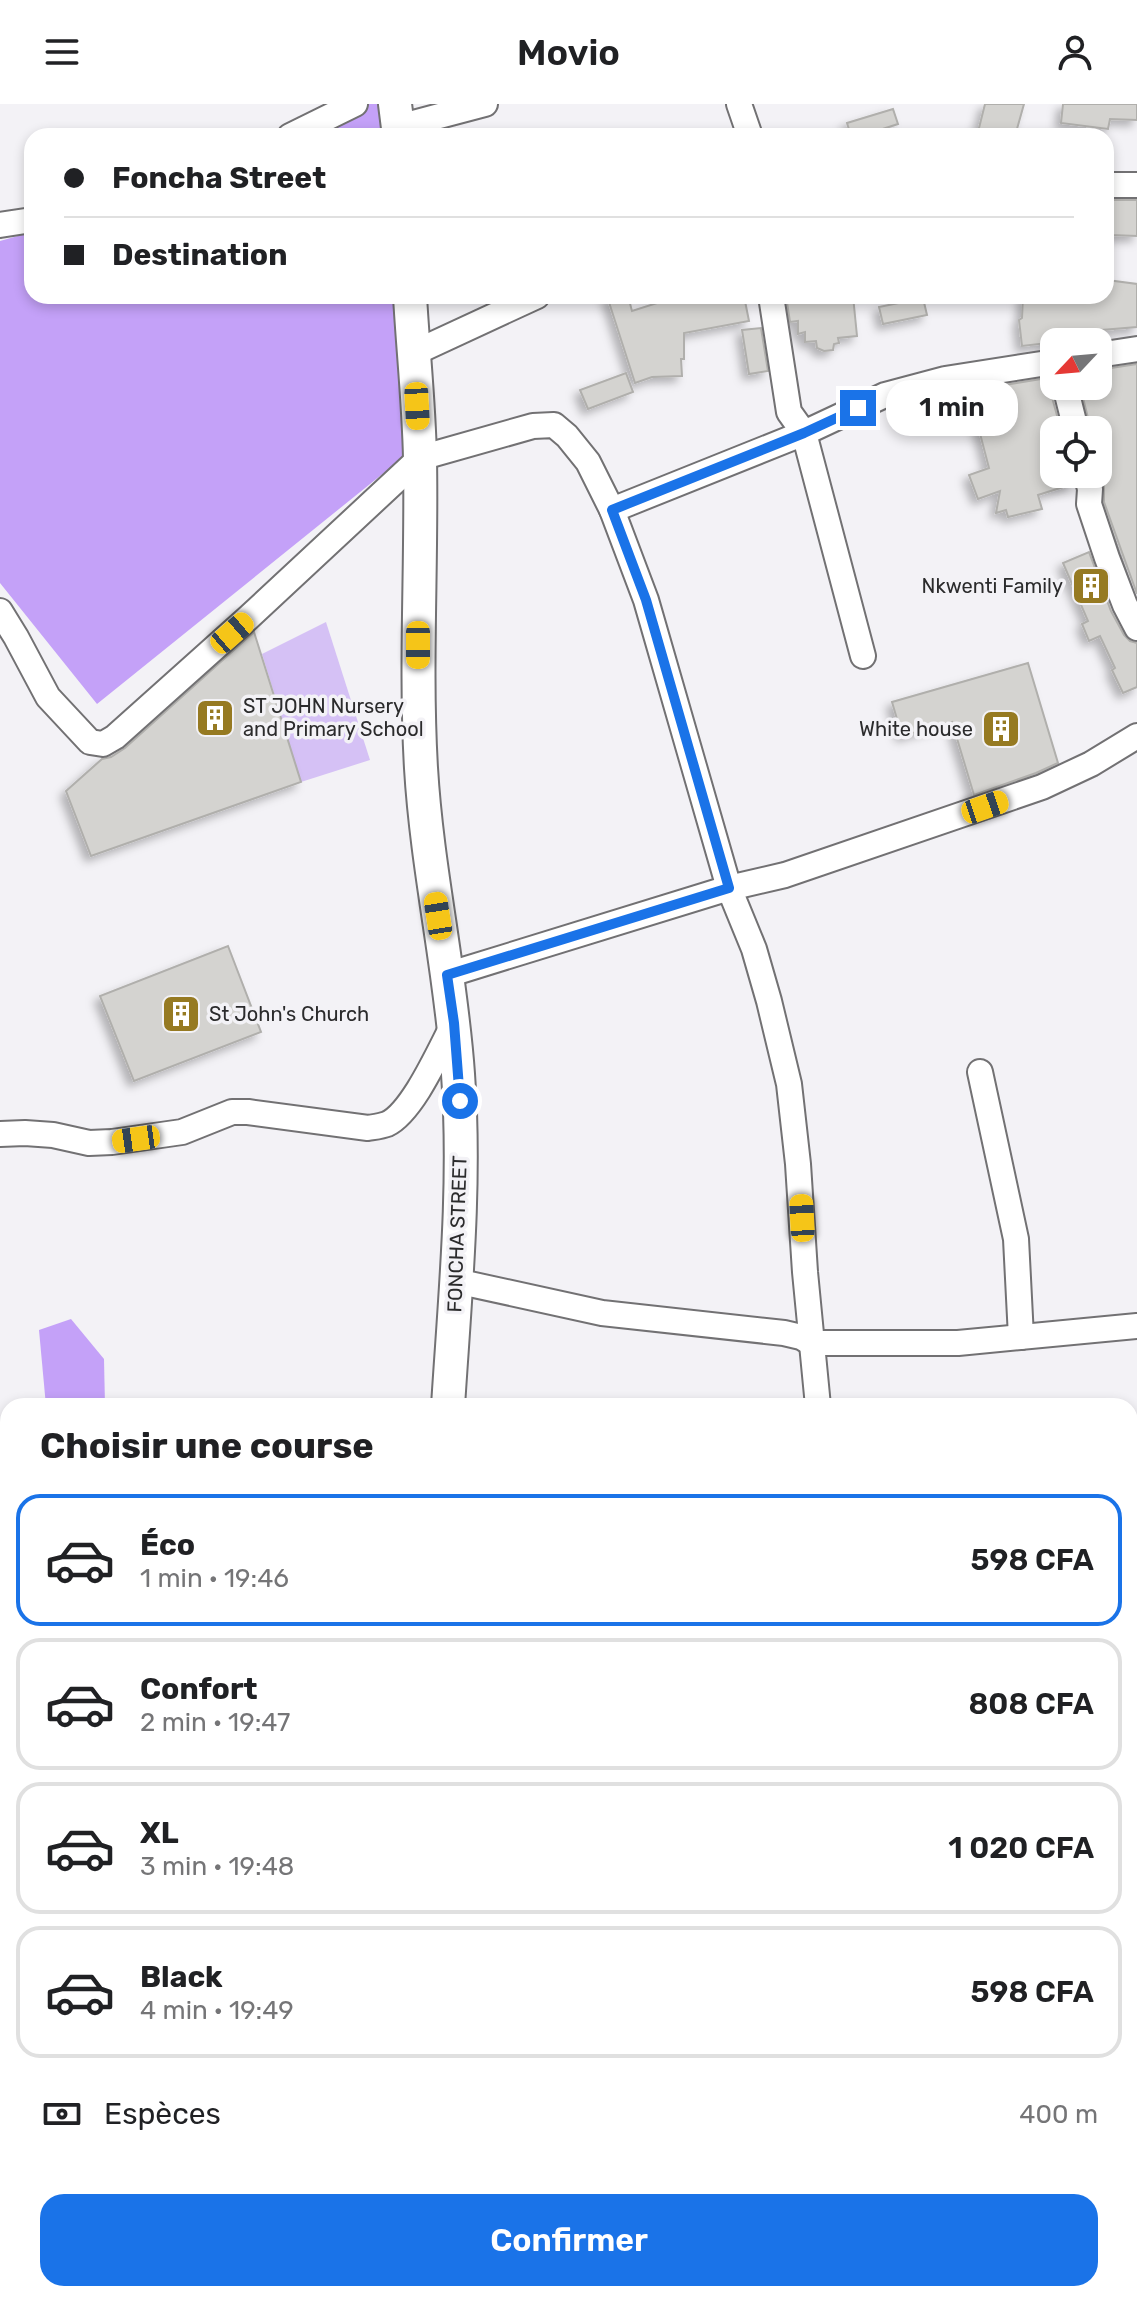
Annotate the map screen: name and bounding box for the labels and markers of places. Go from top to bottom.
building icon: Nkwenti Family [1070,565,1112,607]
place label: Nkwenti Family [922,574,1063,598]
place label: ST JOHN Nursery and Primary School [243,694,424,741]
building icon: ST JOHN Nursery and Primary School [194,697,236,739]
building icon: White house [980,708,1022,750]
place label: White house [859,717,973,741]
building icon: St John's Church [160,993,202,1035]
place label: St John's Church [209,1002,369,1026]

